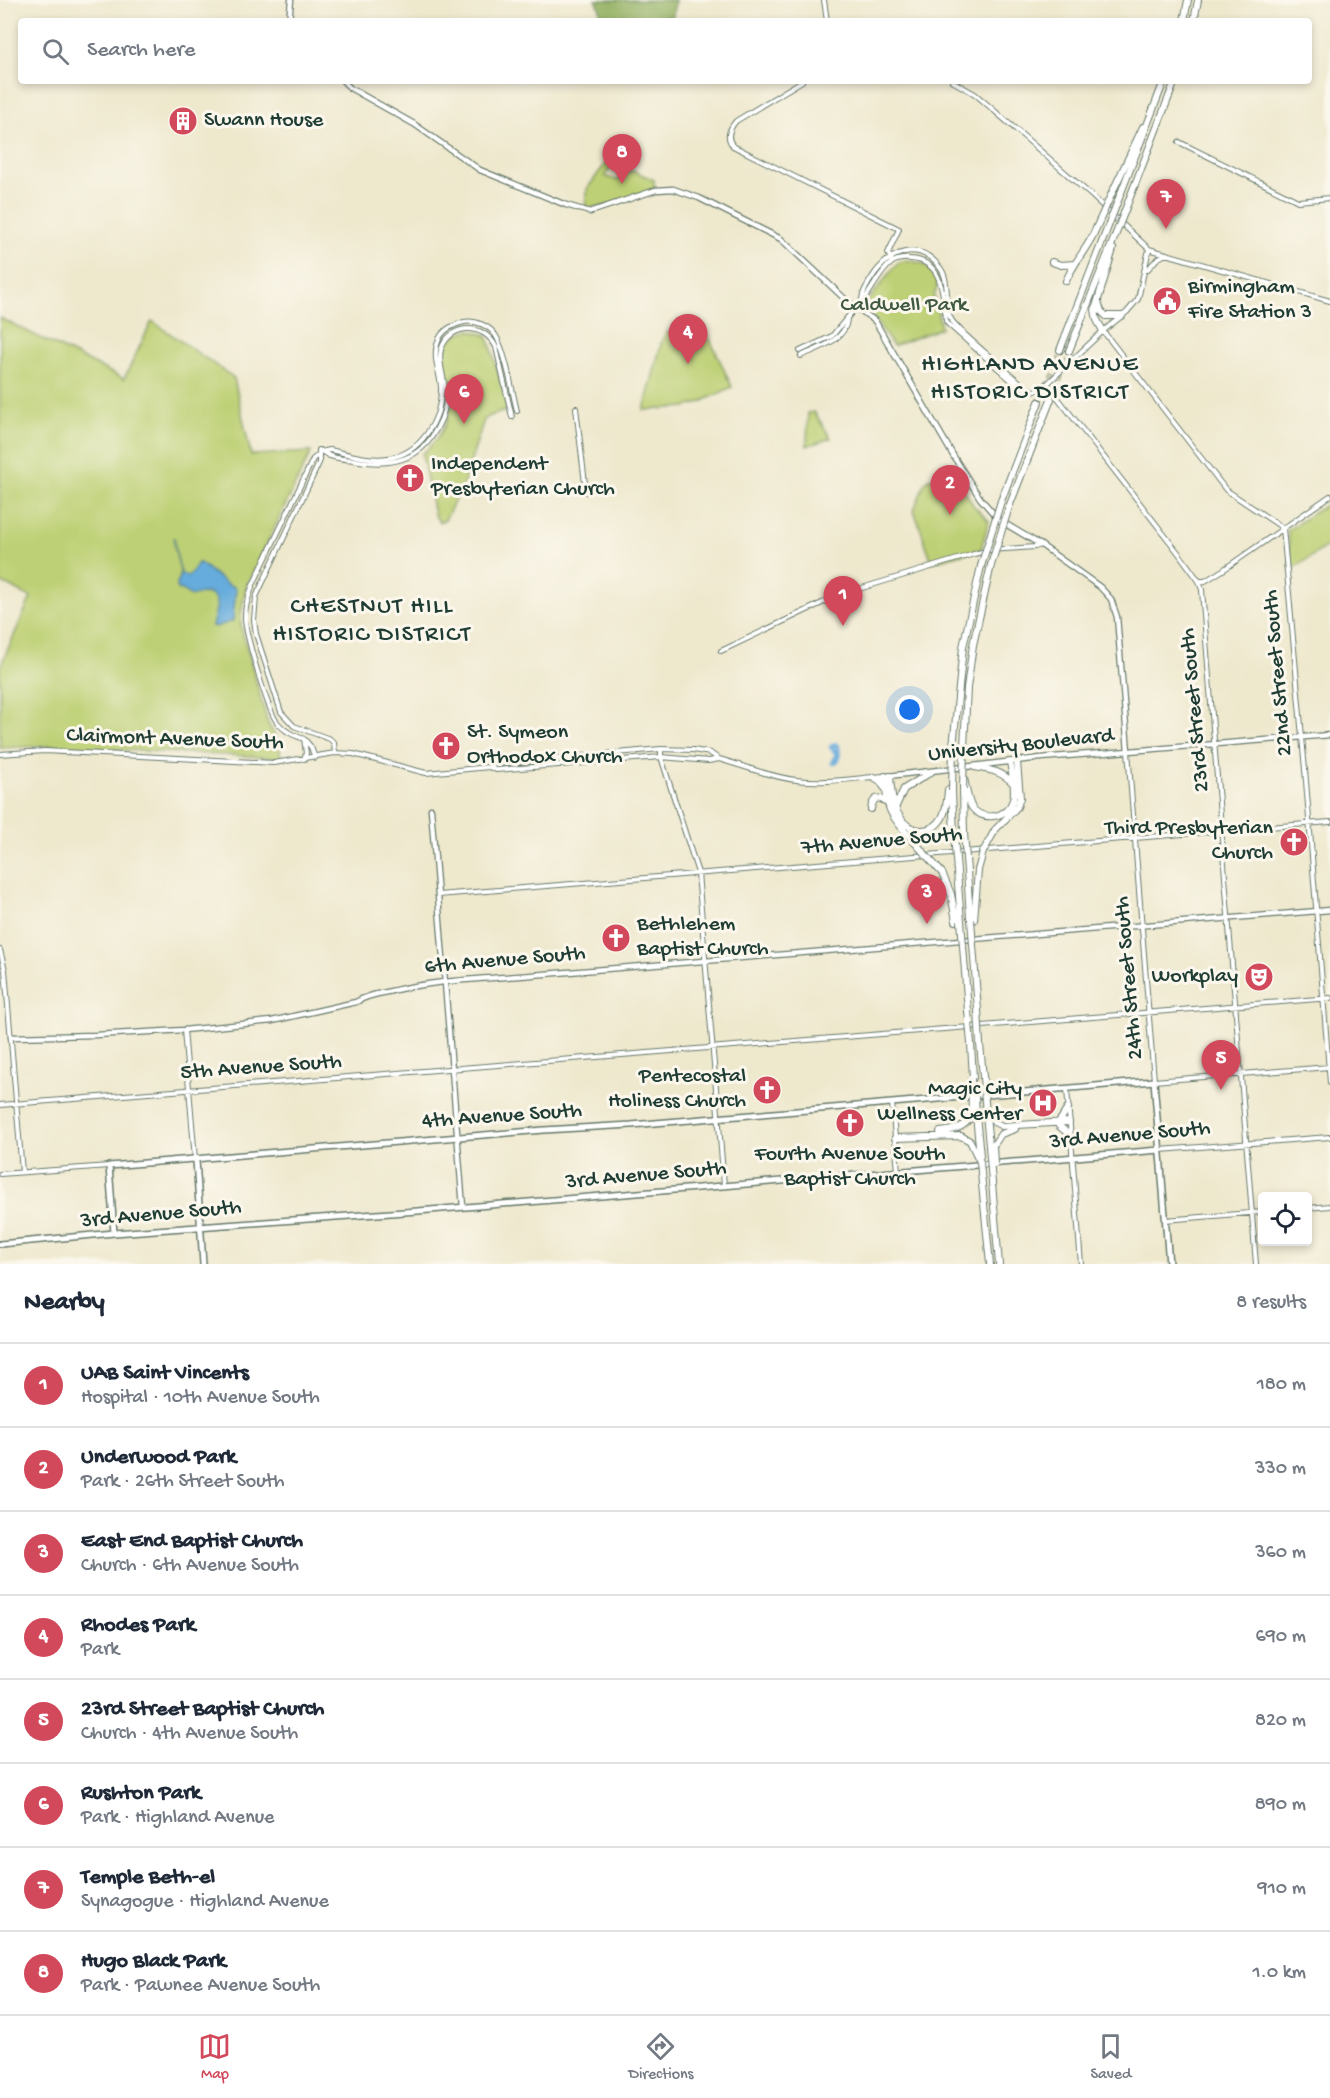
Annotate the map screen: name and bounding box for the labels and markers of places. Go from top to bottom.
building icon: Swann House [167,105,199,137]
place label: Swann House [204,108,324,134]
pin: 8 [602,134,642,184]
pin: 7 [1146,180,1186,229]
place label: Birmingham Fire Station 3 [1187,275,1312,326]
public building icon: Birmingham Fire Station 3 [1151,285,1183,317]
pin: 4 [668,314,708,364]
pin: 6 [444,374,484,424]
place label: Independent Presbyterian Church [430,452,615,503]
church icon: Independent Presbyterian Church [394,462,426,494]
pin: 2 [930,466,970,515]
pin: 1 [824,576,862,626]
place label: St. Symeon Orthodox Church [467,720,623,771]
church icon: St. Symeon Orthodox Church [430,730,462,762]
place label: Third Presbyterian Church [1103,816,1274,867]
church icon: Third Presbyterian Church [1278,826,1310,858]
pin: 3 [908,874,946,924]
place label: Bethlehem Baptist Church [636,912,769,963]
church icon: Bethlehem Baptist Church [600,922,632,954]
theatre icon: Workplay [1243,961,1275,993]
place label: Workplay [1152,964,1238,990]
pin: 5 [1202,1040,1240,1090]
place label: Pentecostal Holiness Church [608,1064,746,1115]
church icon: Pentecostal Holiness Church [751,1074,783,1106]
place label: Magic City Wellness Center [877,1077,1024,1128]
hospital icon: Magic City Wellness Center [1027,1087,1059,1119]
church icon: Fourth Avenue South Baptist Church [834,1107,866,1139]
place label: Fourth Avenue South Baptist Church [754,1142,946,1193]

